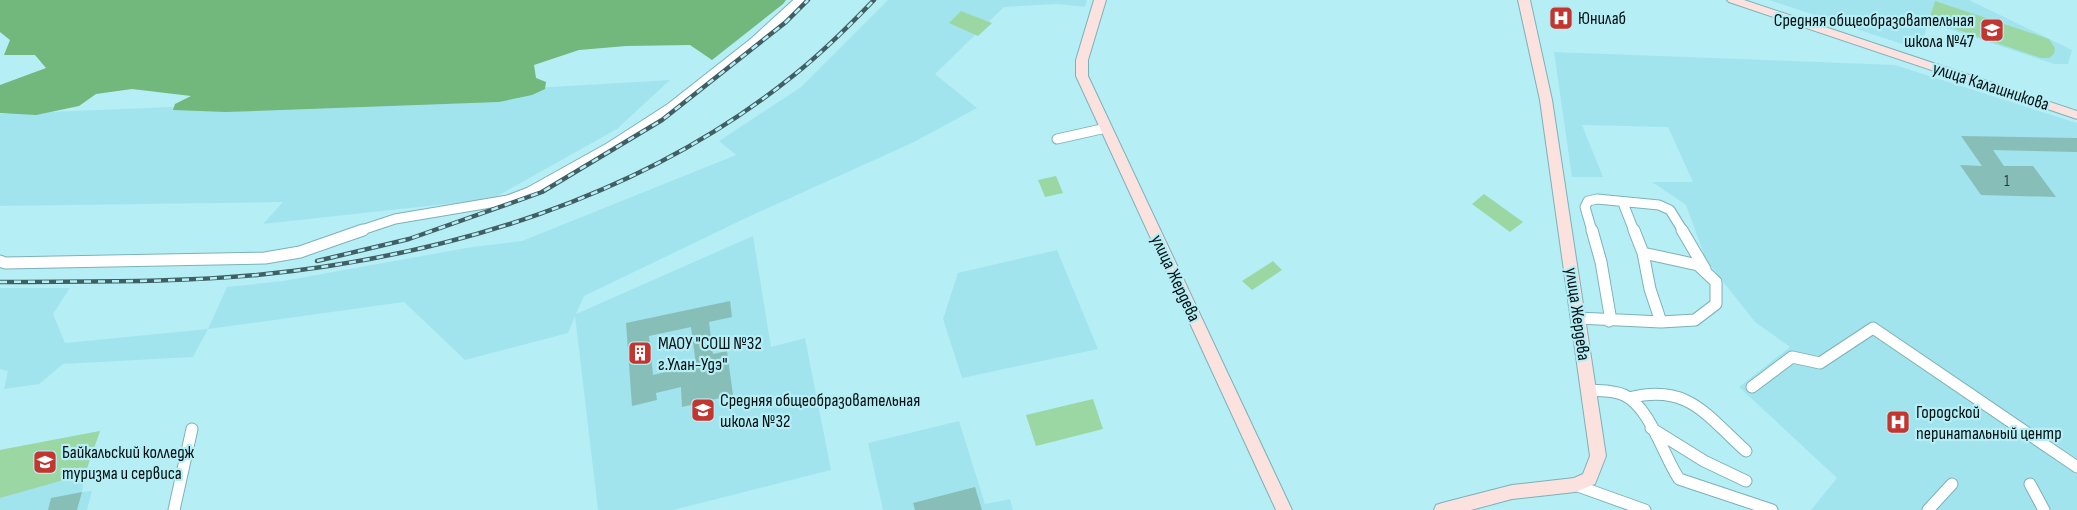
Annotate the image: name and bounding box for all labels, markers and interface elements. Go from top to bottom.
hospital icon: Юнилаб [1548,5,1574,31]
place label: Юнилаб [1578,8,1626,29]
place label: Средняя общеобразовательная школа №47 [1774,10,1975,52]
school or university icon: Средняя общеобразовательная школа №47 [1979,17,2005,43]
street label: улица Калашникова [1930,58,2052,115]
house number: 1 [2004,172,2010,191]
street label: улица Жердева [1146,231,1205,325]
street label: улица Жердева [1561,266,1594,362]
place label: МАОУ "СОШ №32 г.Улан-Удэ" [658,333,762,375]
building icon: МАОУ "СОШ №32 г.Улан-Удэ" [627,340,653,366]
place label: Средняя общеобразовательная школа №32 [720,390,920,432]
school or university icon: Средняя общеобразовательная школа №32 [690,397,716,423]
place label: Городской перинатальный центр [1916,402,2062,444]
hospital icon: Городской перинатальный центр [1885,409,1911,435]
place label: Байкальский колледж туризма и сервиса [62,442,195,484]
school or university icon: Байкальский колледж туризма и сервиса [32,449,58,475]

